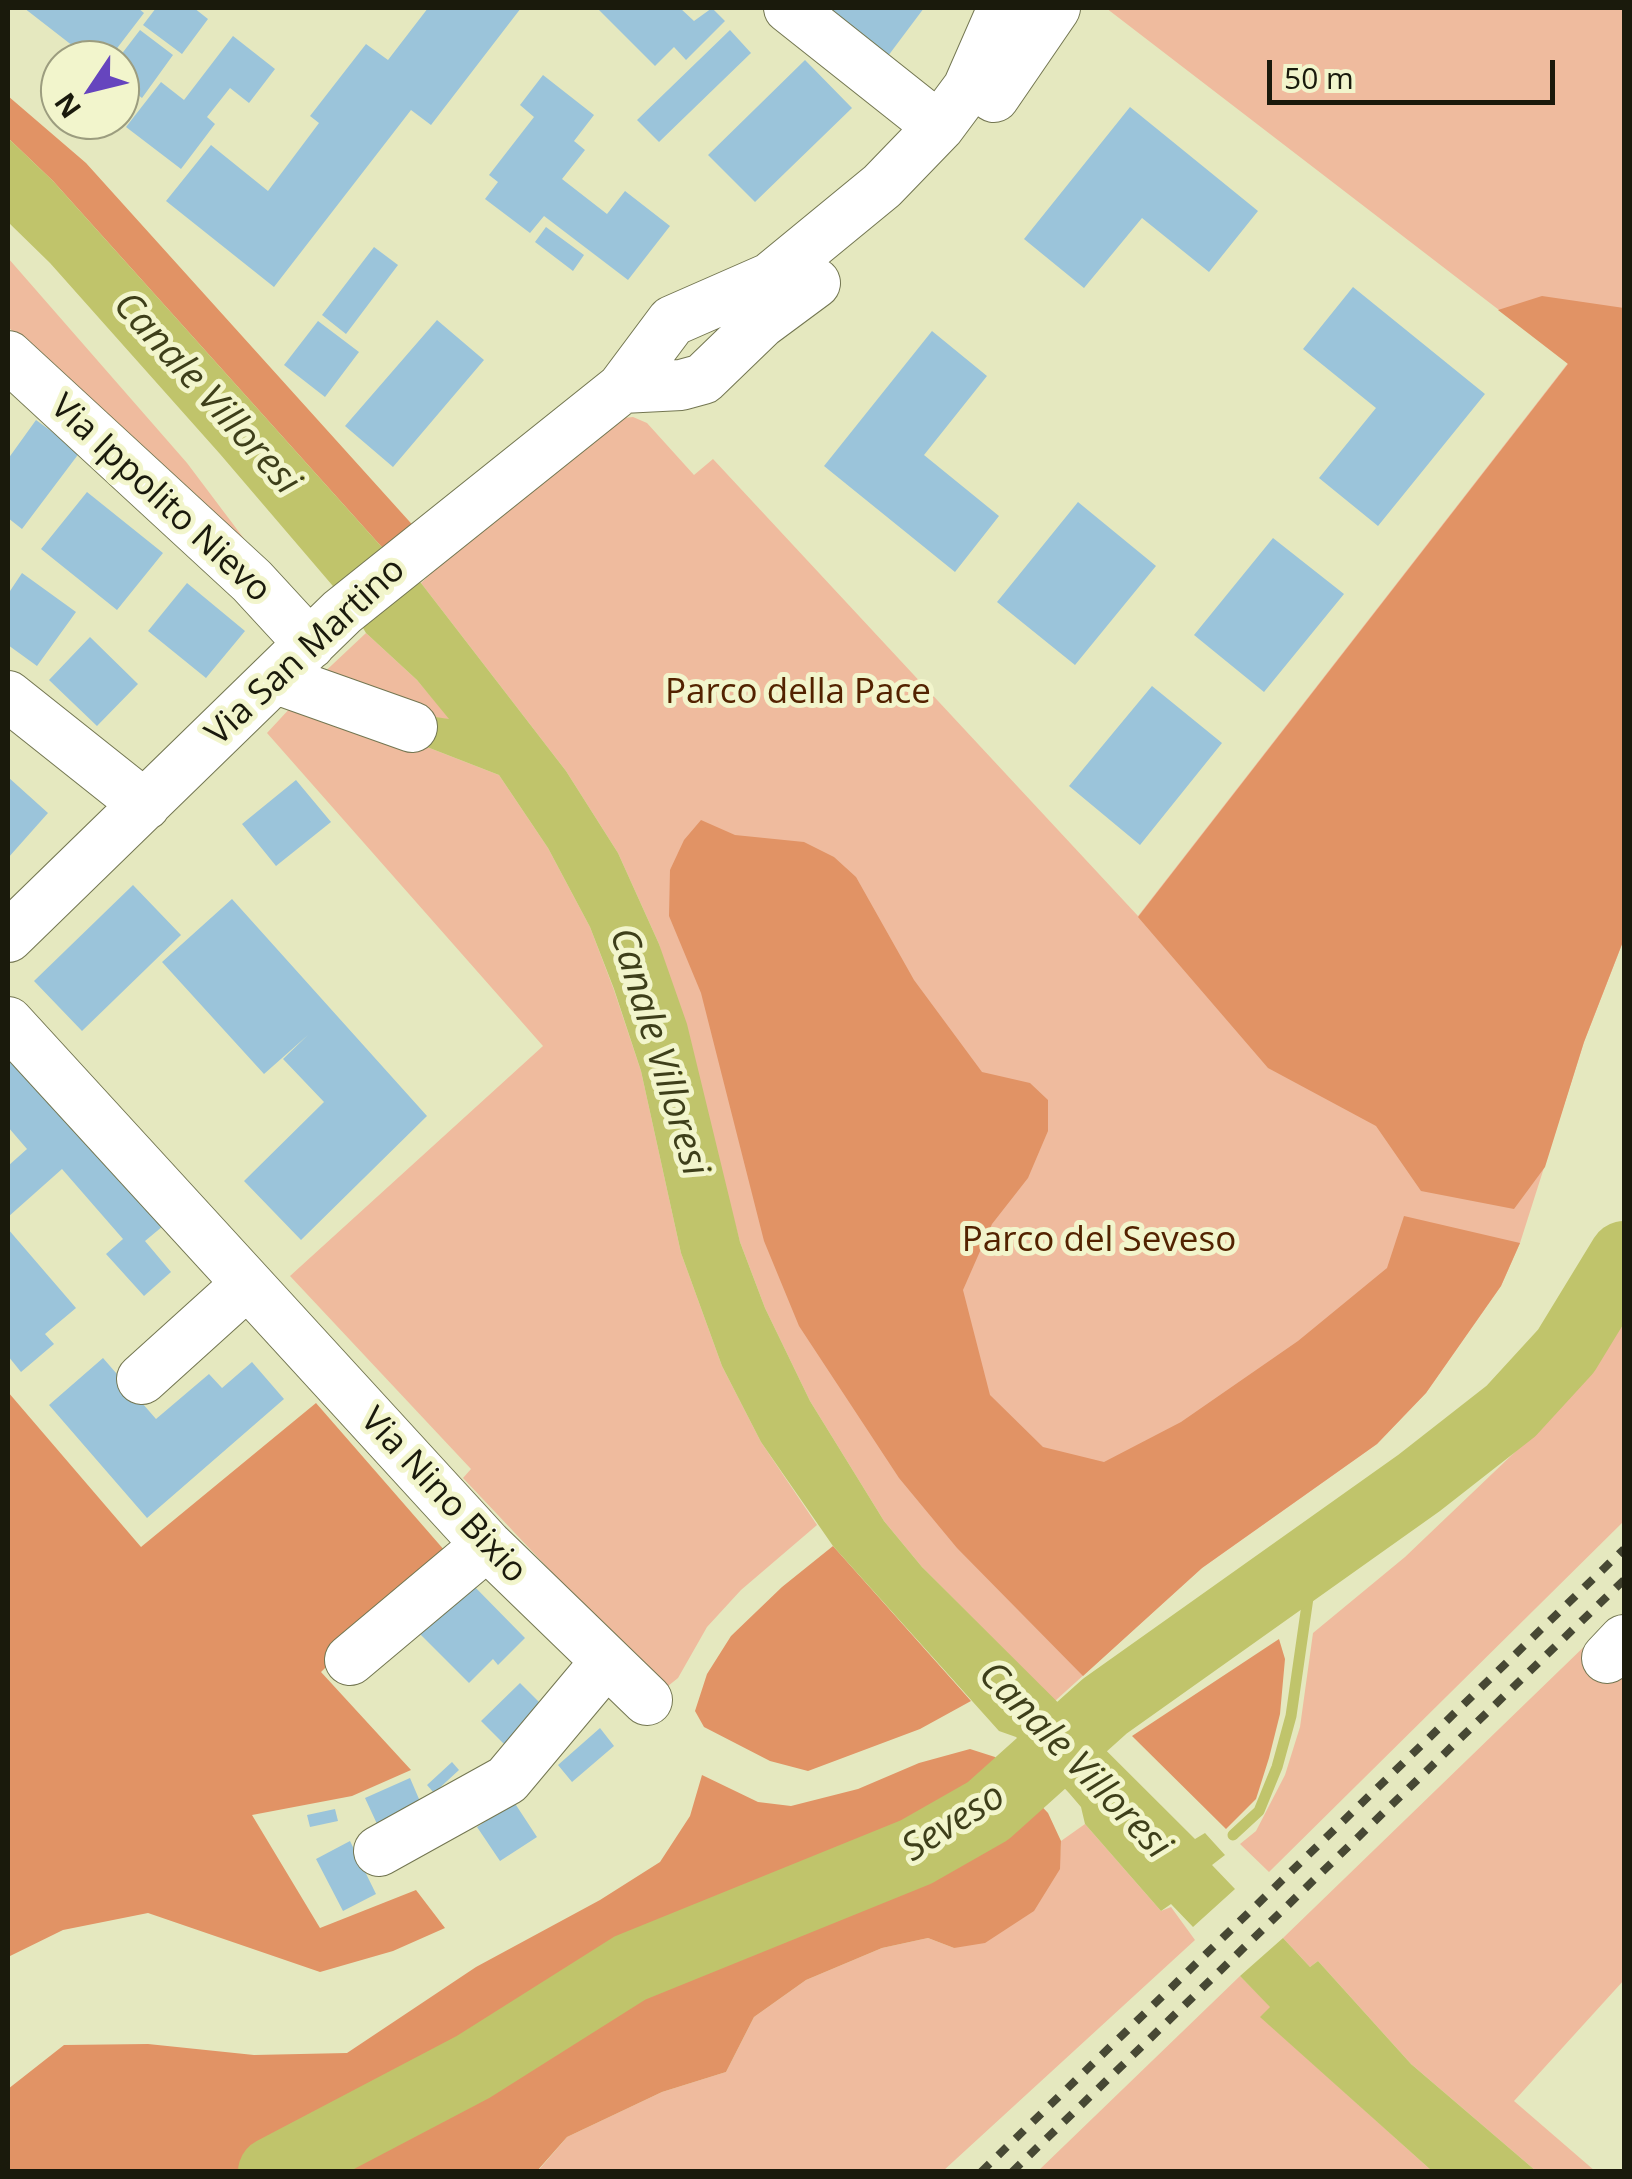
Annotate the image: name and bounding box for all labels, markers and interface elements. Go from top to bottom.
north arrow [40,40,140,140]
scale bar [1272,40,1560,102]
text: 50 m [1284,57,1354,98]
text: N [45,86,89,126]
water label: Canale Villoresi [103,283,309,505]
street label: Via Ippolito Nievo [41,386,279,612]
street label: Via San Martino [198,549,414,755]
park label: Parco della Pace [665,672,931,714]
water label: Canale Villoresi [599,923,717,1181]
park label: Parco del Seveso [962,1220,1236,1262]
street label: Via Nino Bixio [351,1400,535,1592]
water label: Canale Villoresi [968,1653,1180,1869]
water label: Seveso [894,1774,1014,1872]

